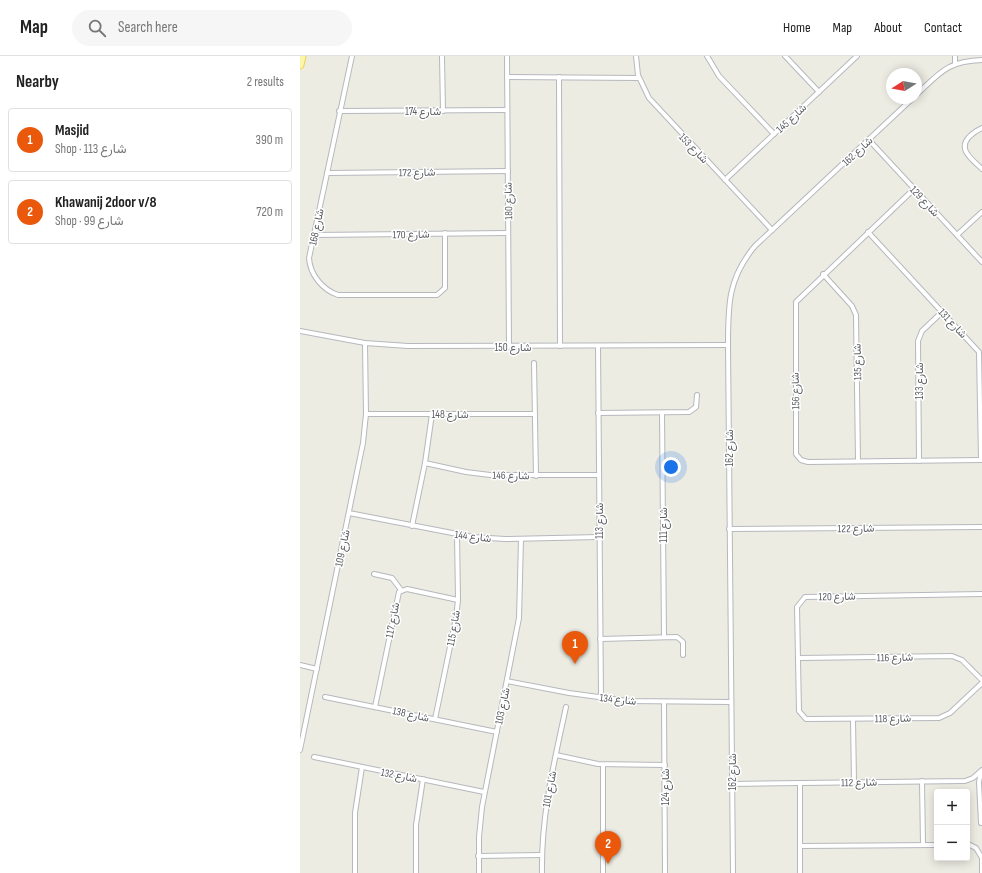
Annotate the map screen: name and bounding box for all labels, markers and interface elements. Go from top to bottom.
search box [72,10,352,46]
text: Map [20,16,48,39]
icon: search [86,17,108,39]
text: Search here [118,18,178,37]
text: Home [783,19,811,36]
text: Map [833,19,852,36]
text: About [874,19,902,36]
text: Contact [924,19,962,36]
north arrow [886,68,922,104]
text: Nearby [16,72,59,92]
text: 2 results [247,74,284,90]
street label: شارع 145 [773,101,810,136]
street label: شارع 174 [405,105,441,119]
text: Masjid [55,121,89,140]
street label: شارع 153 [675,131,711,167]
text: 1 [27,132,33,148]
text: 390 m [256,132,283,148]
street label: شارع 162 [839,134,876,170]
text: Shop · شارع 113 [55,141,126,157]
street label: شارع 172 [399,166,436,180]
street label: شارع 180 [502,182,516,220]
street label: شارع 129 [906,183,942,220]
text: Khawanij 2door v/8 [55,193,157,212]
text: 2 [27,204,33,220]
text: 720 m [256,204,283,220]
street label: شارع 168 [306,207,328,247]
text: Shop · شارع 99 [55,213,123,229]
street label: شارع 170 [392,228,430,242]
street label: شارع 131 [935,306,970,342]
street label: شارع 150 [494,341,532,355]
street label: شارع 135 [851,343,865,380]
street label: شارع 133 [913,362,927,399]
street label: شارع 156 [789,372,803,410]
street label: شارع 148 [431,408,469,422]
street label: شارع 162 [723,429,737,467]
your location [661,457,681,477]
street label: شارع 146 [492,469,530,483]
street label: شارع 113 [593,503,607,539]
street label: شارع 111 [657,507,671,543]
street label: شارع 122 [837,522,875,536]
street label: شارع 109 [332,528,354,568]
street label: شارع 144 [454,528,492,546]
street label: شارع 120 [818,590,856,604]
street label: شارع 117 [383,601,403,639]
street label: شارع 115 [444,609,464,647]
pin: 1 [562,631,588,664]
street label: شارع 116 [877,651,914,665]
street label: شارع 103 [492,686,514,726]
street label: شارع 134 [599,691,637,709]
street label: شارع 138 [391,704,431,726]
street label: شارع 118 [875,712,912,726]
street label: شارع 162 [726,753,740,791]
street label: شارع 132 [379,766,419,786]
street label: شارع 124 [659,768,673,805]
street label: شارع 101 [540,770,560,808]
street label: شارع 112 [841,776,878,790]
map controls [934,789,970,861]
button: + [934,789,970,825]
button: − [934,825,970,861]
pin: 2 [595,831,621,864]

